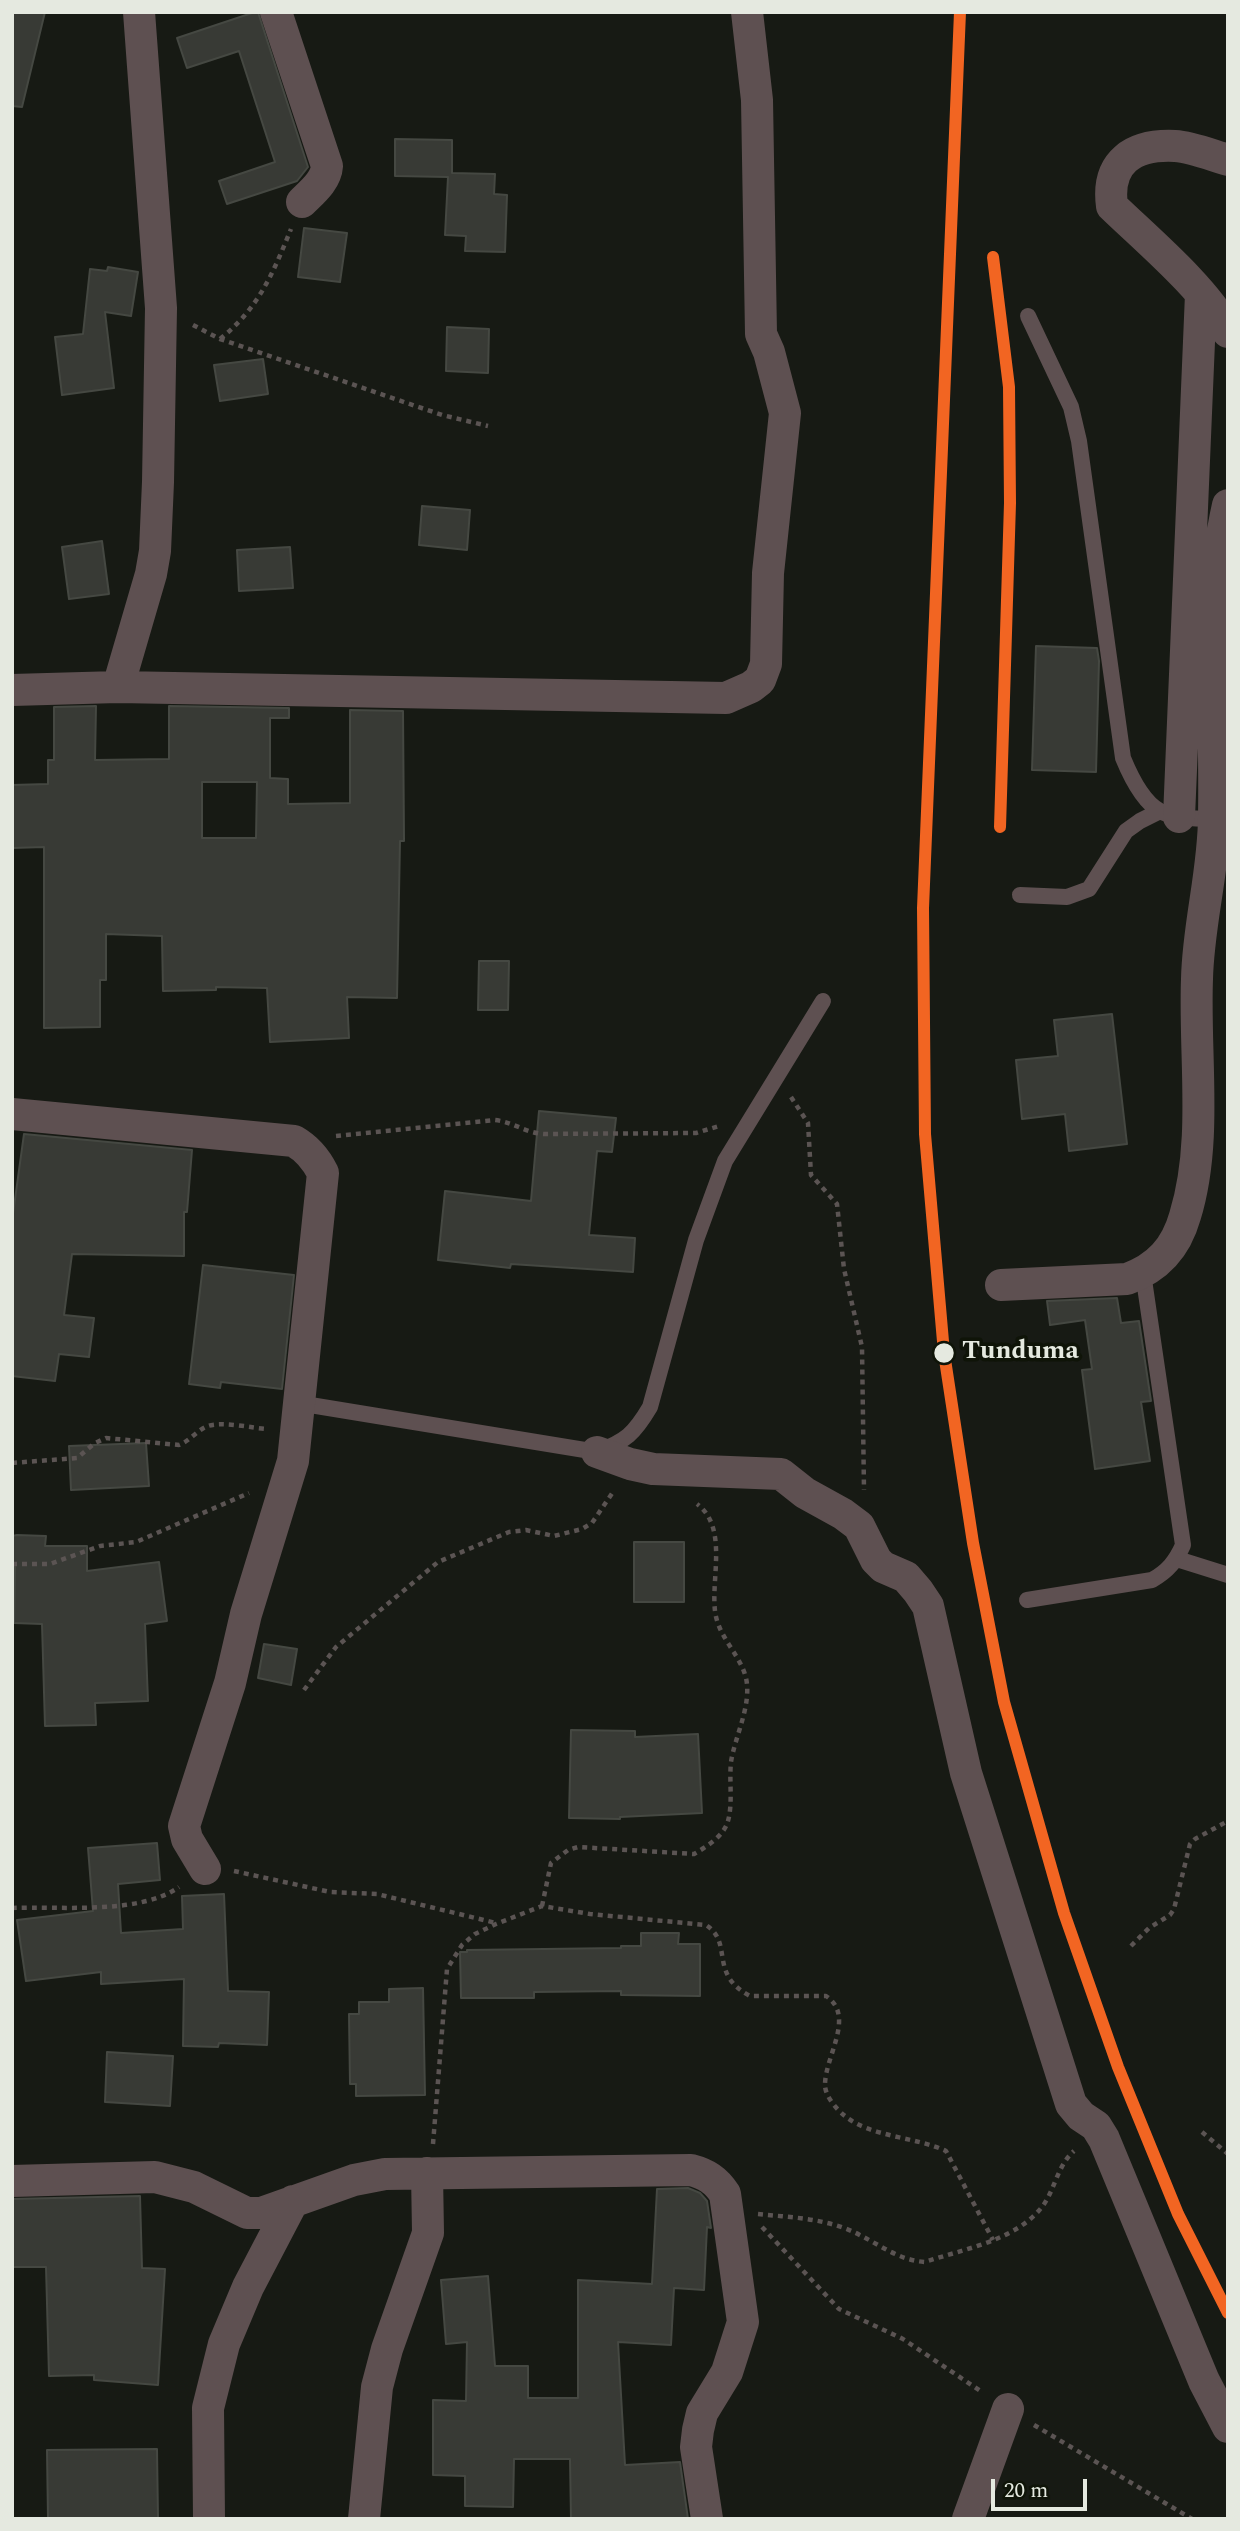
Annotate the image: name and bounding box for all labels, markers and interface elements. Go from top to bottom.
place label: Tunduma [962,1337,1079,1369]
marker: Tunduma [932,1341,956,1365]
scale bar [995,2464,1091,2508]
text: 20 m [1004,2475,1048,2507]

